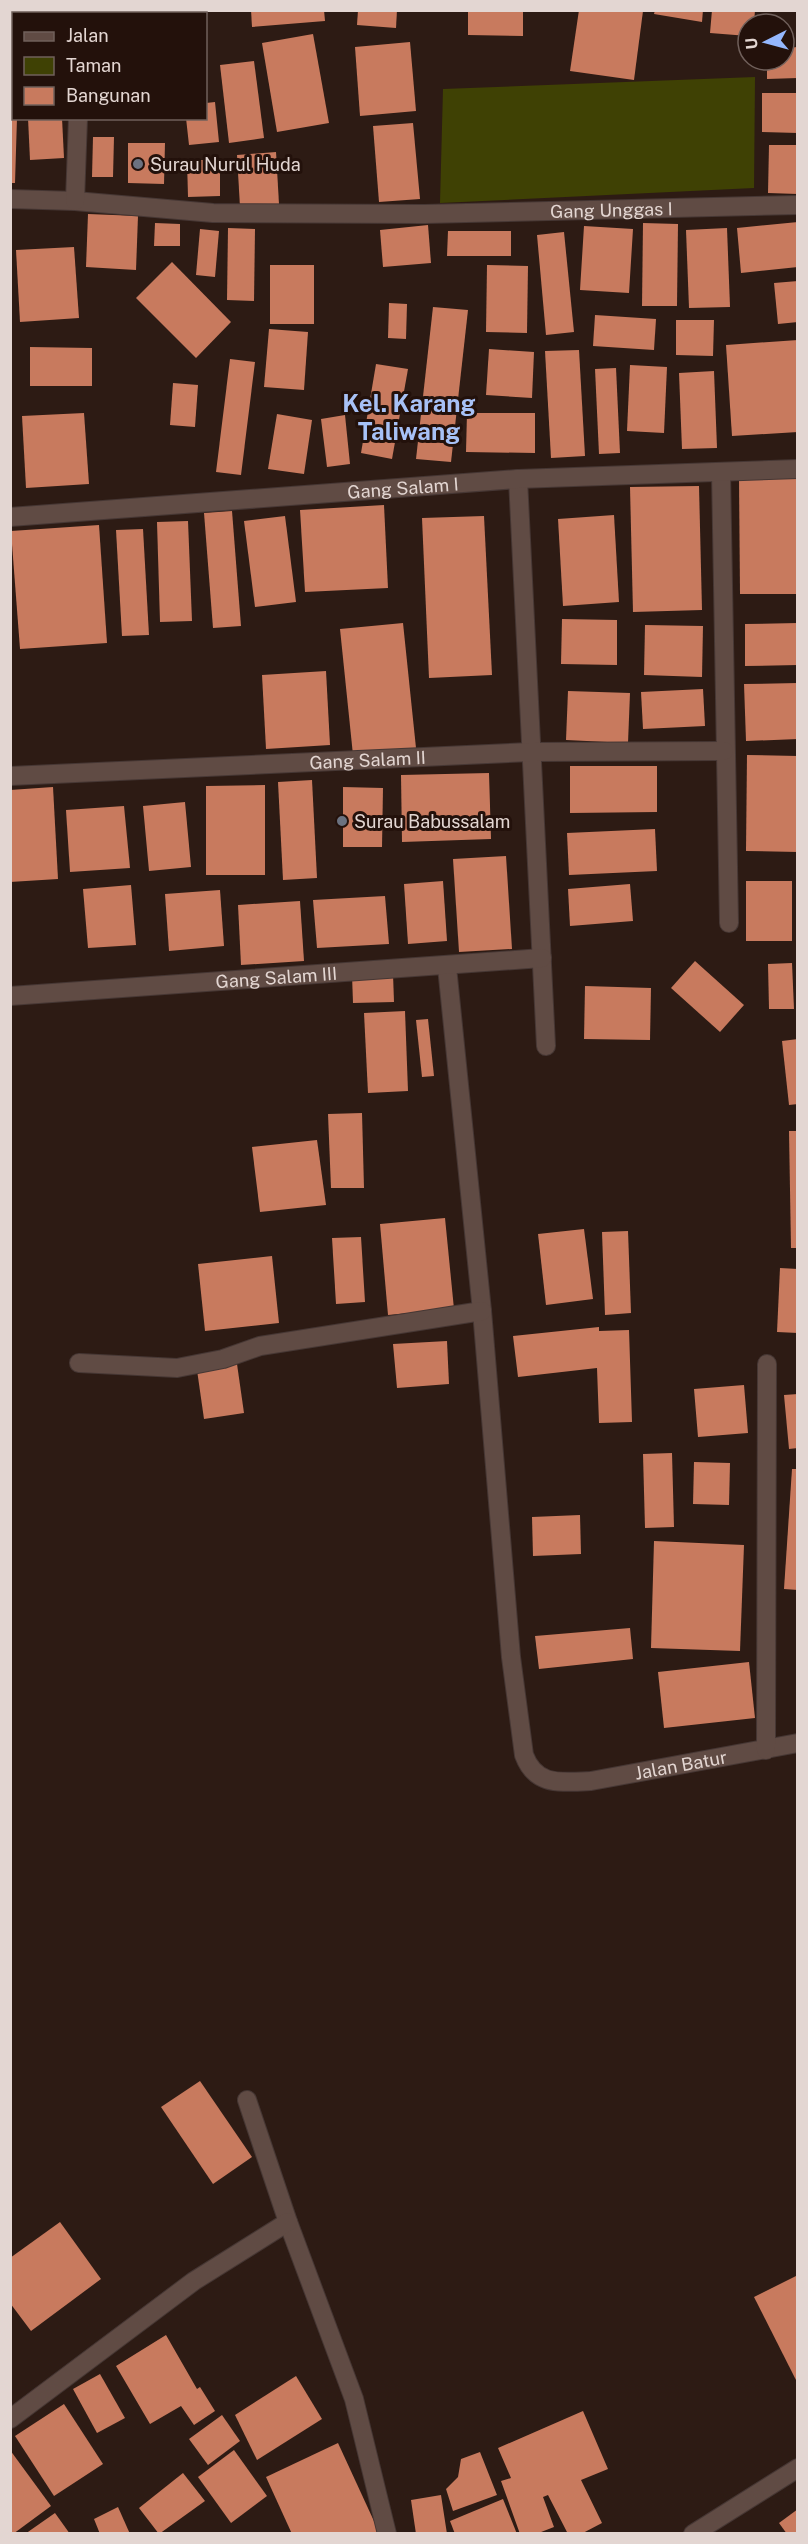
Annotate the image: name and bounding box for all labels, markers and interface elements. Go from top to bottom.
legend [12,12,207,120]
north arrow [736,12,796,72]
text: Jalan [66,25,109,46]
text: U [742,37,762,50]
text: Taman [66,55,121,76]
text: Bangunan [66,85,151,106]
place label: Surau Nurul Huda [150,154,301,175]
marker: Surau Nurul Huda [131,157,145,171]
street label: Gang Unggas I [550,198,673,221]
district label: Kel. Karang Taliwang [342,389,476,445]
street label: Gang Salam I [347,473,459,502]
street label: Gang Salam II [309,746,426,773]
place label: Surau Babussalam [354,811,510,832]
marker: Surau Babussalam [335,814,349,828]
street label: Gang Salam III [215,962,338,992]
street label: Jalan Batur [633,1746,728,1783]

